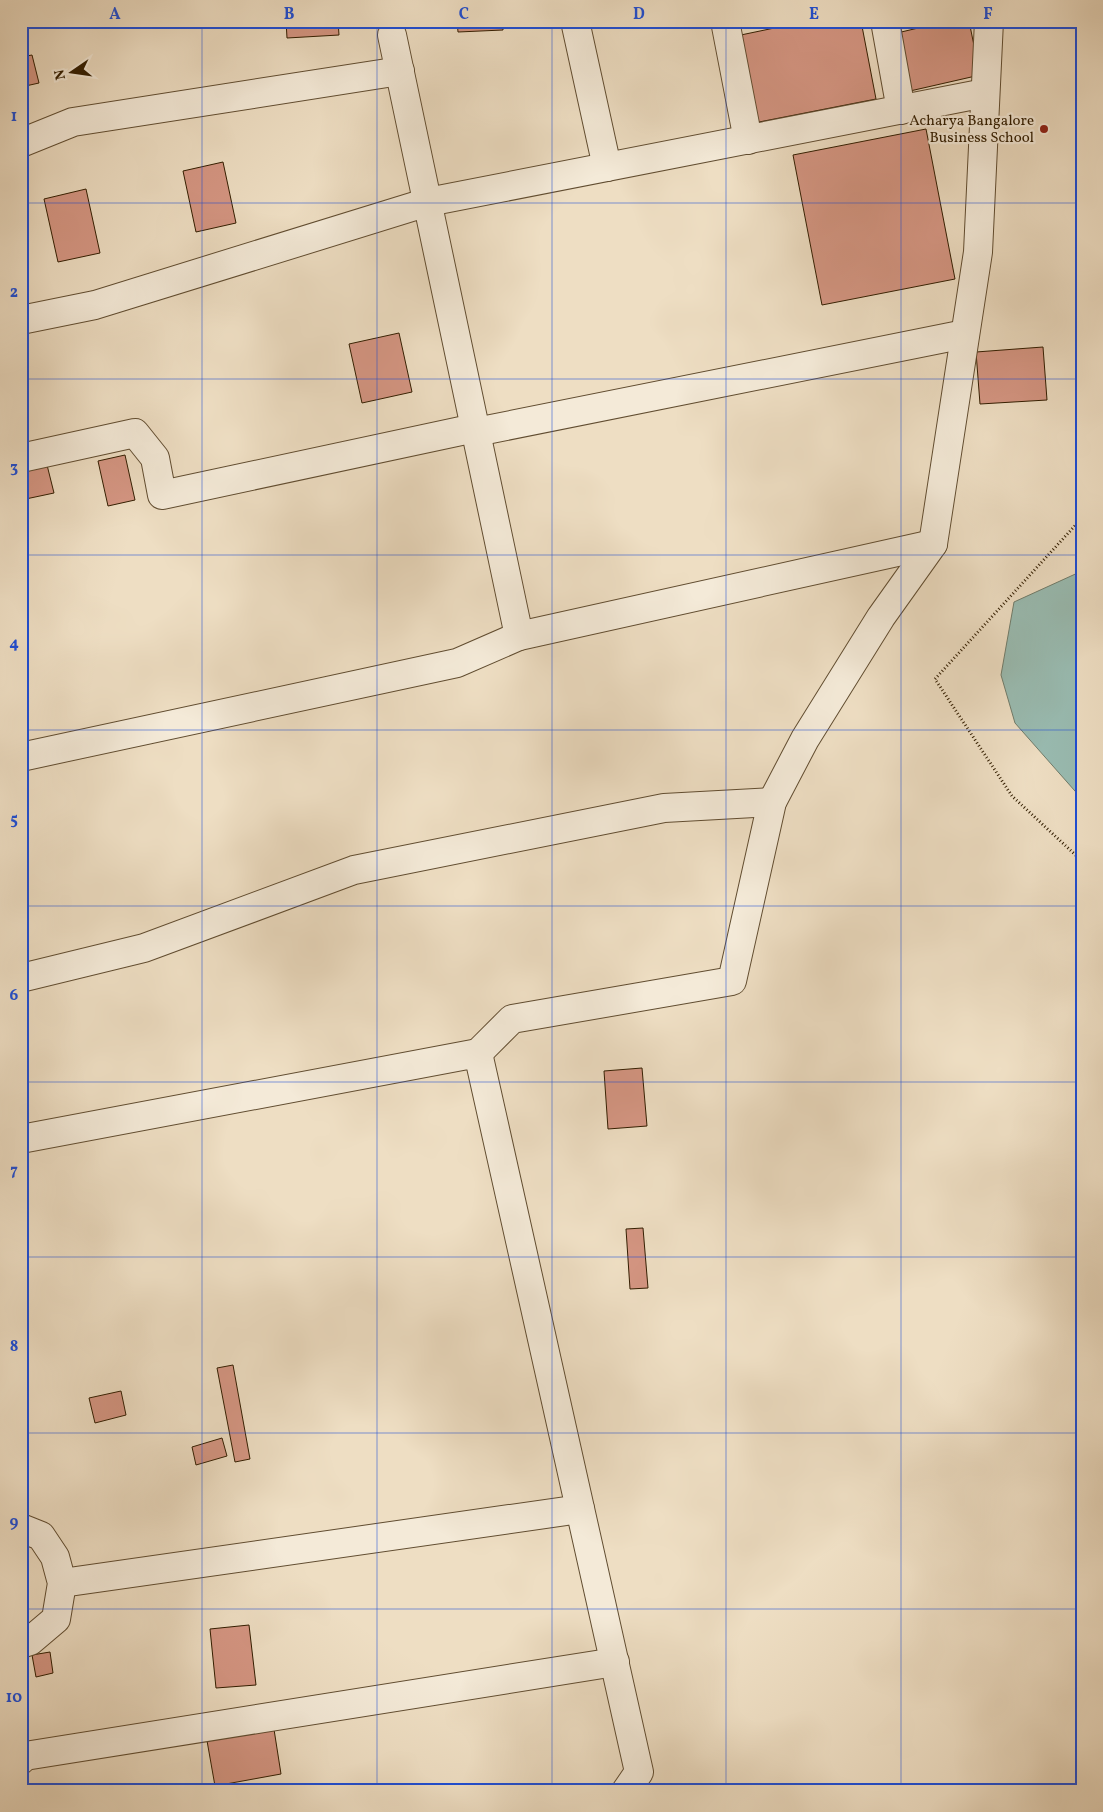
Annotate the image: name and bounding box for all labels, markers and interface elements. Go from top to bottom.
text: A [109,4,121,26]
text: B [284,4,295,26]
text: C [459,4,469,26]
text: D [633,4,645,26]
text: E [809,4,819,26]
text: F [983,4,993,26]
north arrow [48,48,98,98]
text: N [50,67,71,82]
text: 1 [11,106,17,128]
place label: Acharya Bangalore Business School [909,111,1034,149]
marker: Acharya Bangalore Business School [1038,123,1050,135]
text: 2 [10,282,18,304]
text: 3 [10,457,18,479]
text: 4 [9,633,19,655]
text: 5 [10,809,18,831]
text: 6 [10,985,19,1007]
text: 7 [10,1160,18,1182]
text: 8 [10,1336,18,1358]
text: 9 [10,1512,19,1534]
text: 10 [6,1687,22,1709]

